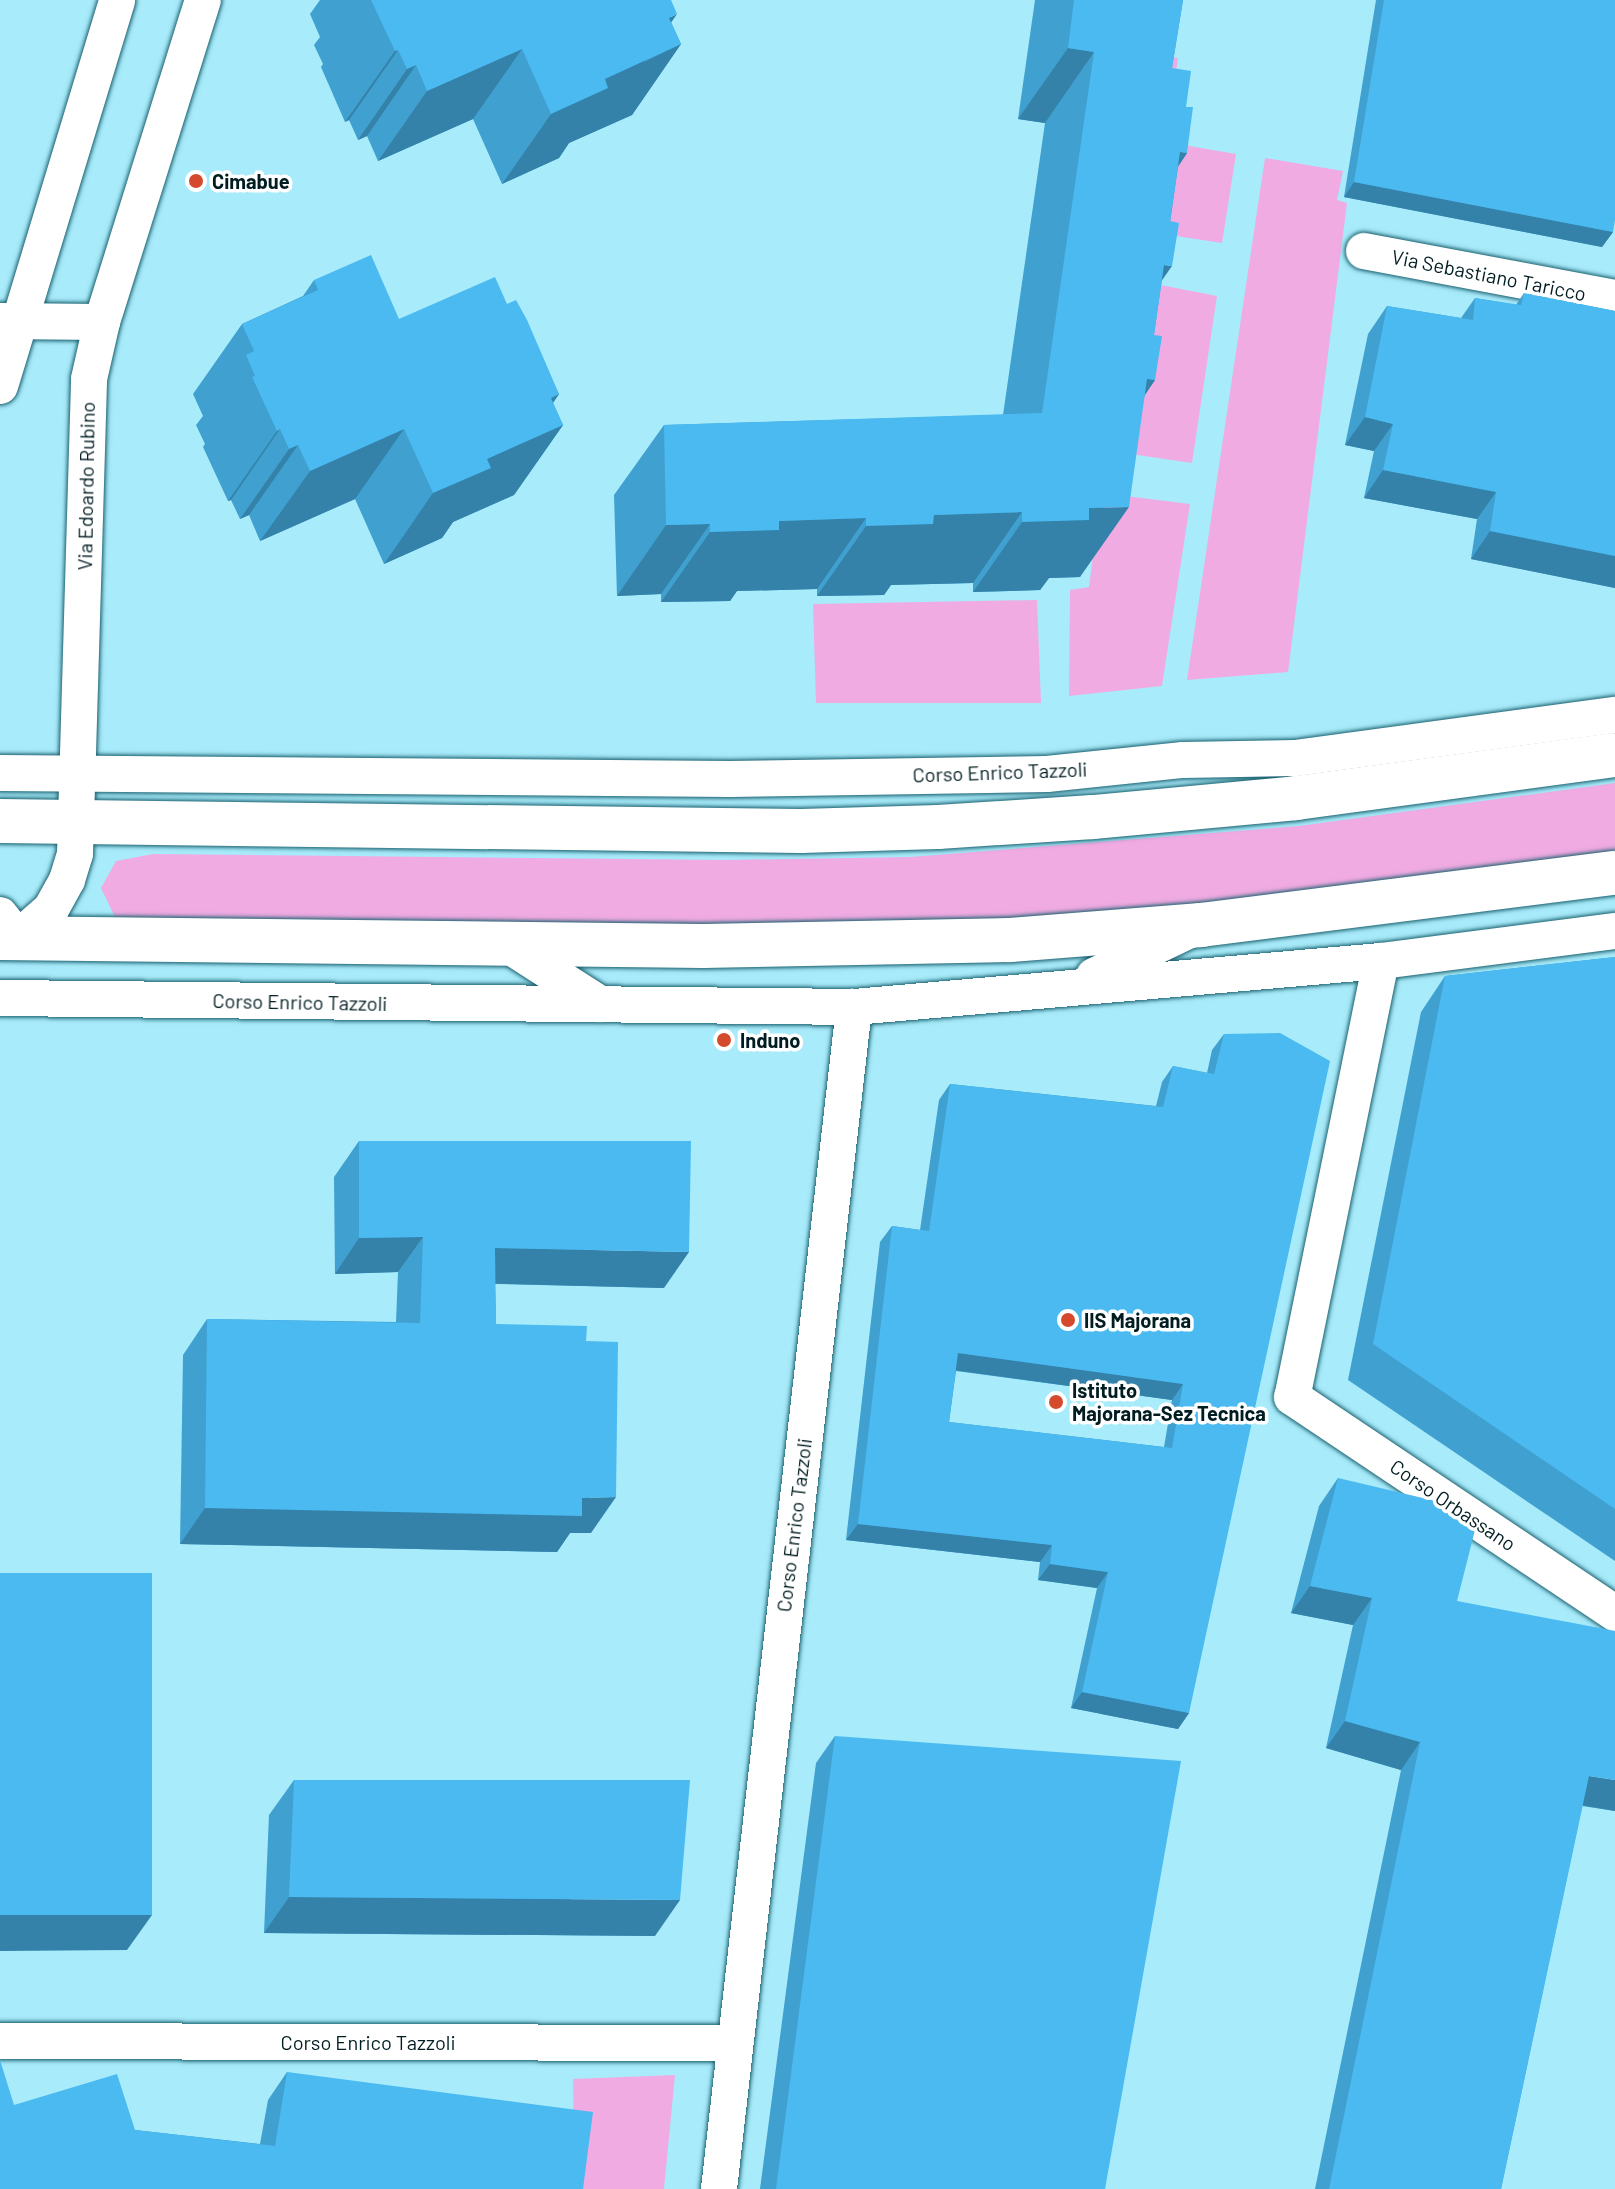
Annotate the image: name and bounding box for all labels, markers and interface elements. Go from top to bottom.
place label: Cimabue [212,169,290,193]
marker: Cimabue [187,172,205,190]
street label: Via Sebastiano Taricco [1390,244,1588,306]
street label: Via Edoardo Rubino [73,401,99,571]
street label: Corso Enrico Tazzoli [912,757,1088,787]
street label: Corso Enrico Tazzoli [212,988,388,1016]
place label: Induno [740,1028,800,1052]
marker: Induno [715,1031,733,1049]
place label: IIS Majorana [1084,1308,1191,1332]
marker: IIS Majorana [1059,1311,1077,1329]
place label: Istituto Majorana-Sez Tecnica [1072,1378,1266,1425]
marker: Istituto Majorana-Sez Tecnica [1047,1393,1065,1411]
street label: Corso Enrico Tazzoli [771,1437,817,1613]
street label: Corso Orbassano [1386,1454,1520,1556]
street label: Corso Enrico Tazzoli [281,2030,455,2054]

